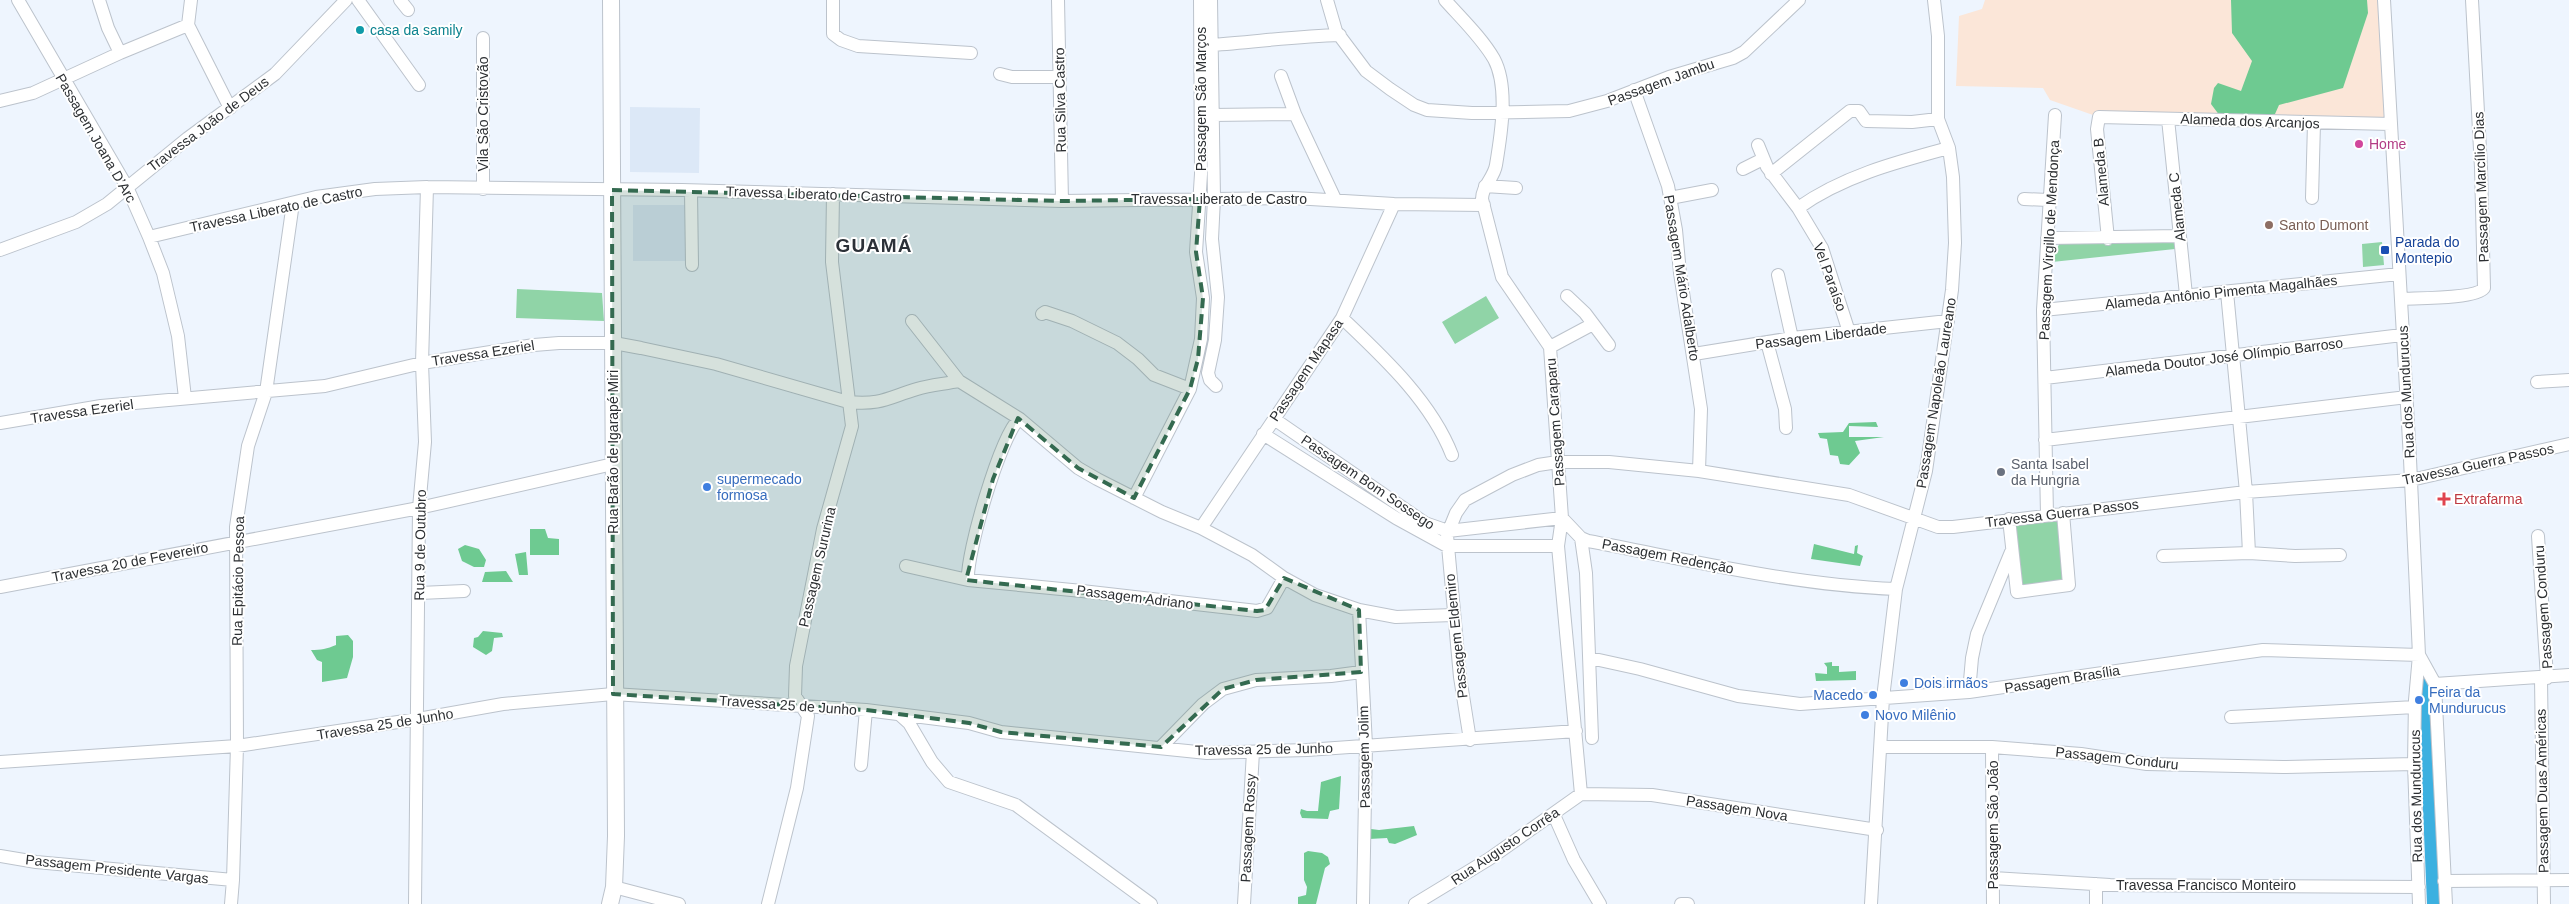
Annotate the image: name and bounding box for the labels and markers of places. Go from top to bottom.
place label: casa da samily [370,22,463,38]
marker: casa da samily [354,24,366,36]
place label: Home [2369,136,2407,152]
marker: Home [2353,138,2365,150]
place label: Santo Dumont [2279,217,2369,233]
marker: Santo Dumont [2263,219,2275,231]
place label: Parada do Montepio [2395,234,2460,266]
marker: Parada do Montepio [2379,244,2391,256]
place label: Santa Isabel da Hungria [2011,456,2089,488]
marker: Santa Isabel da Hungria [1995,466,2007,478]
place label: supermecado formosa [717,471,802,503]
marker: supermecado formosa [701,481,713,493]
place label: Extrafarma [2454,491,2523,507]
marker: Extrafarma [2438,493,2450,505]
place label: Dois irmãos [1914,675,1988,691]
marker: Dois irmãos [1898,677,1910,689]
place label: Feira da Mundurucus [2429,684,2506,716]
place label: Macedo [1813,687,1863,703]
marker: Macedo [1867,689,1879,701]
marker: Feira da Mundurucus [2413,694,2425,706]
place label: Novo Milênio [1875,707,1956,723]
marker: Novo Milênio [1859,709,1871,721]

